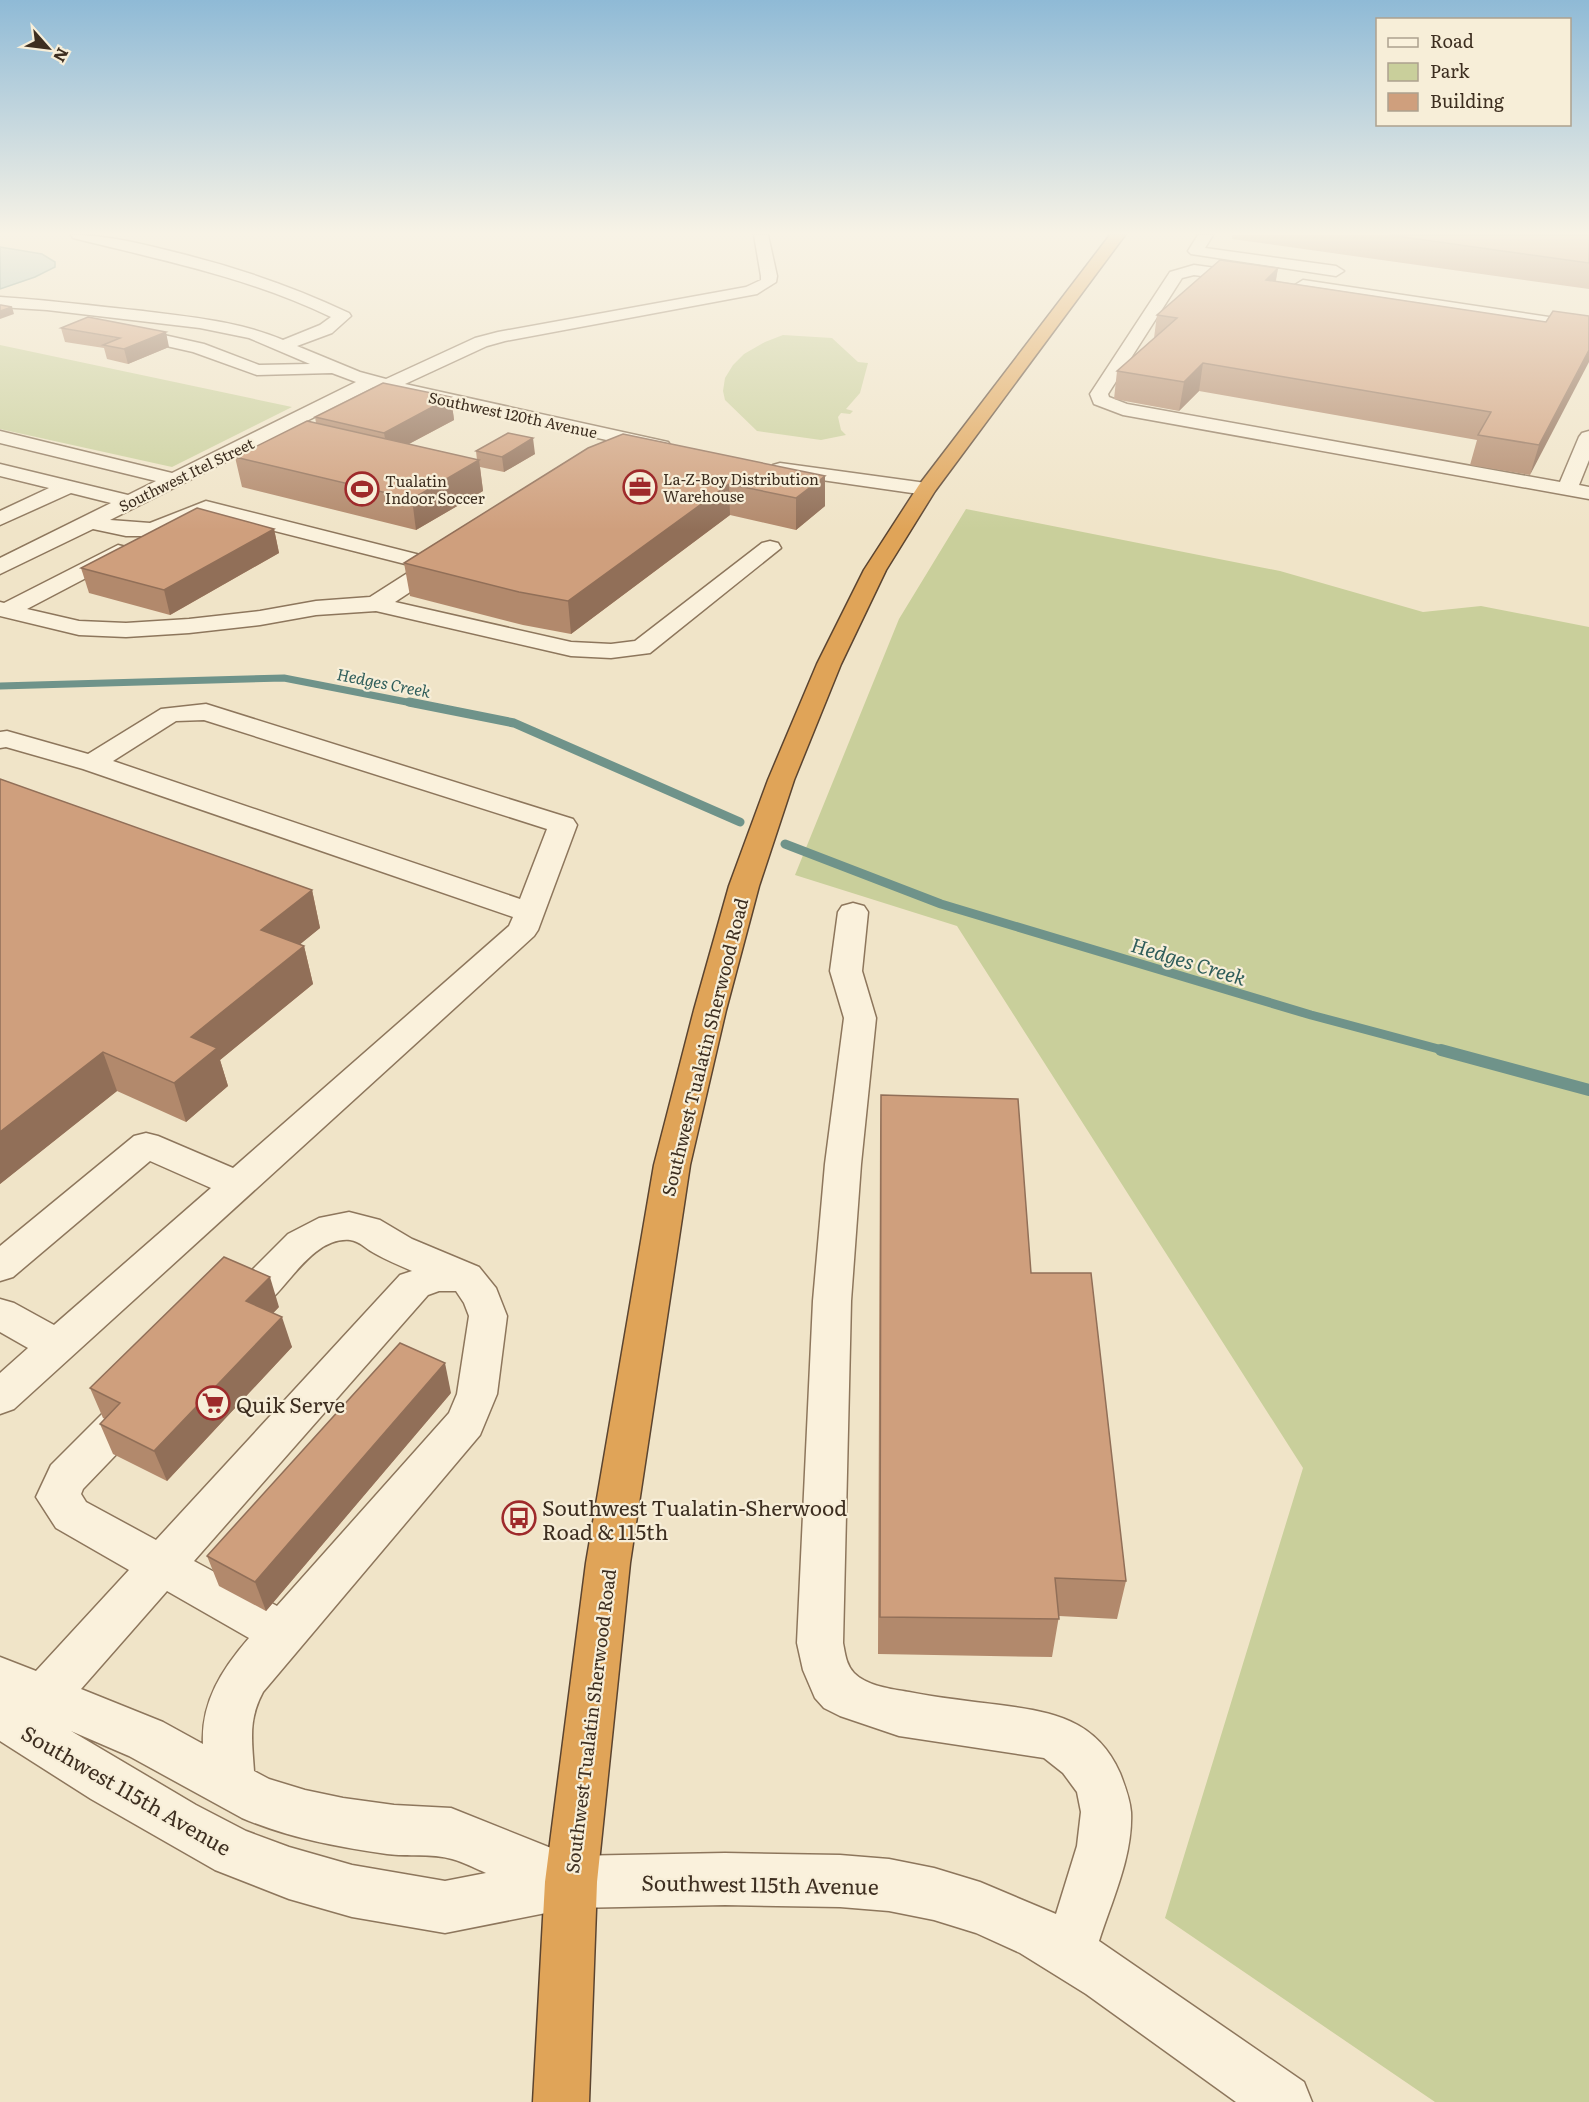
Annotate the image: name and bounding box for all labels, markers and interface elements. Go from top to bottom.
north arrow [18,18,78,78]
legend [1376,18,1571,126]
text: Road [1430,27,1474,54]
text: N [48,44,76,67]
text: Park [1430,57,1471,84]
text: Building [1430,87,1505,114]
street label: Southwest 120th Avenue [426,385,600,443]
street label: Southwest Itel Street [114,431,258,517]
place label: La-Z-Boy Distribution Warehouse [663,467,819,507]
place label: Tualatin Indoor Soccer [385,469,485,509]
office icon: La-Z-Boy Distribution Warehouse [622,469,658,505]
sports icon: Tualatin Indoor Soccer [344,471,380,507]
water label: Hedges Creek [335,661,433,703]
street label: Southwest Tualatin Sherwood Road [654,895,754,1199]
water label: Hedges Creek [1128,928,1250,992]
supermarket icon: Quik Serve [195,1385,231,1421]
place label: Quik Serve [236,1388,345,1419]
place label: Southwest Tualatin-Sherwood Road & 115th [542,1491,847,1546]
bus stop icon: Southwest Tualatin-Sherwood Road & 115th [501,1500,537,1536]
street label: Southwest Tualatin Sherwood Road [558,1567,622,1875]
street label: Southwest 115th Avenue [16,1716,238,1862]
street label: Southwest 115th Avenue [641,1865,879,1901]

